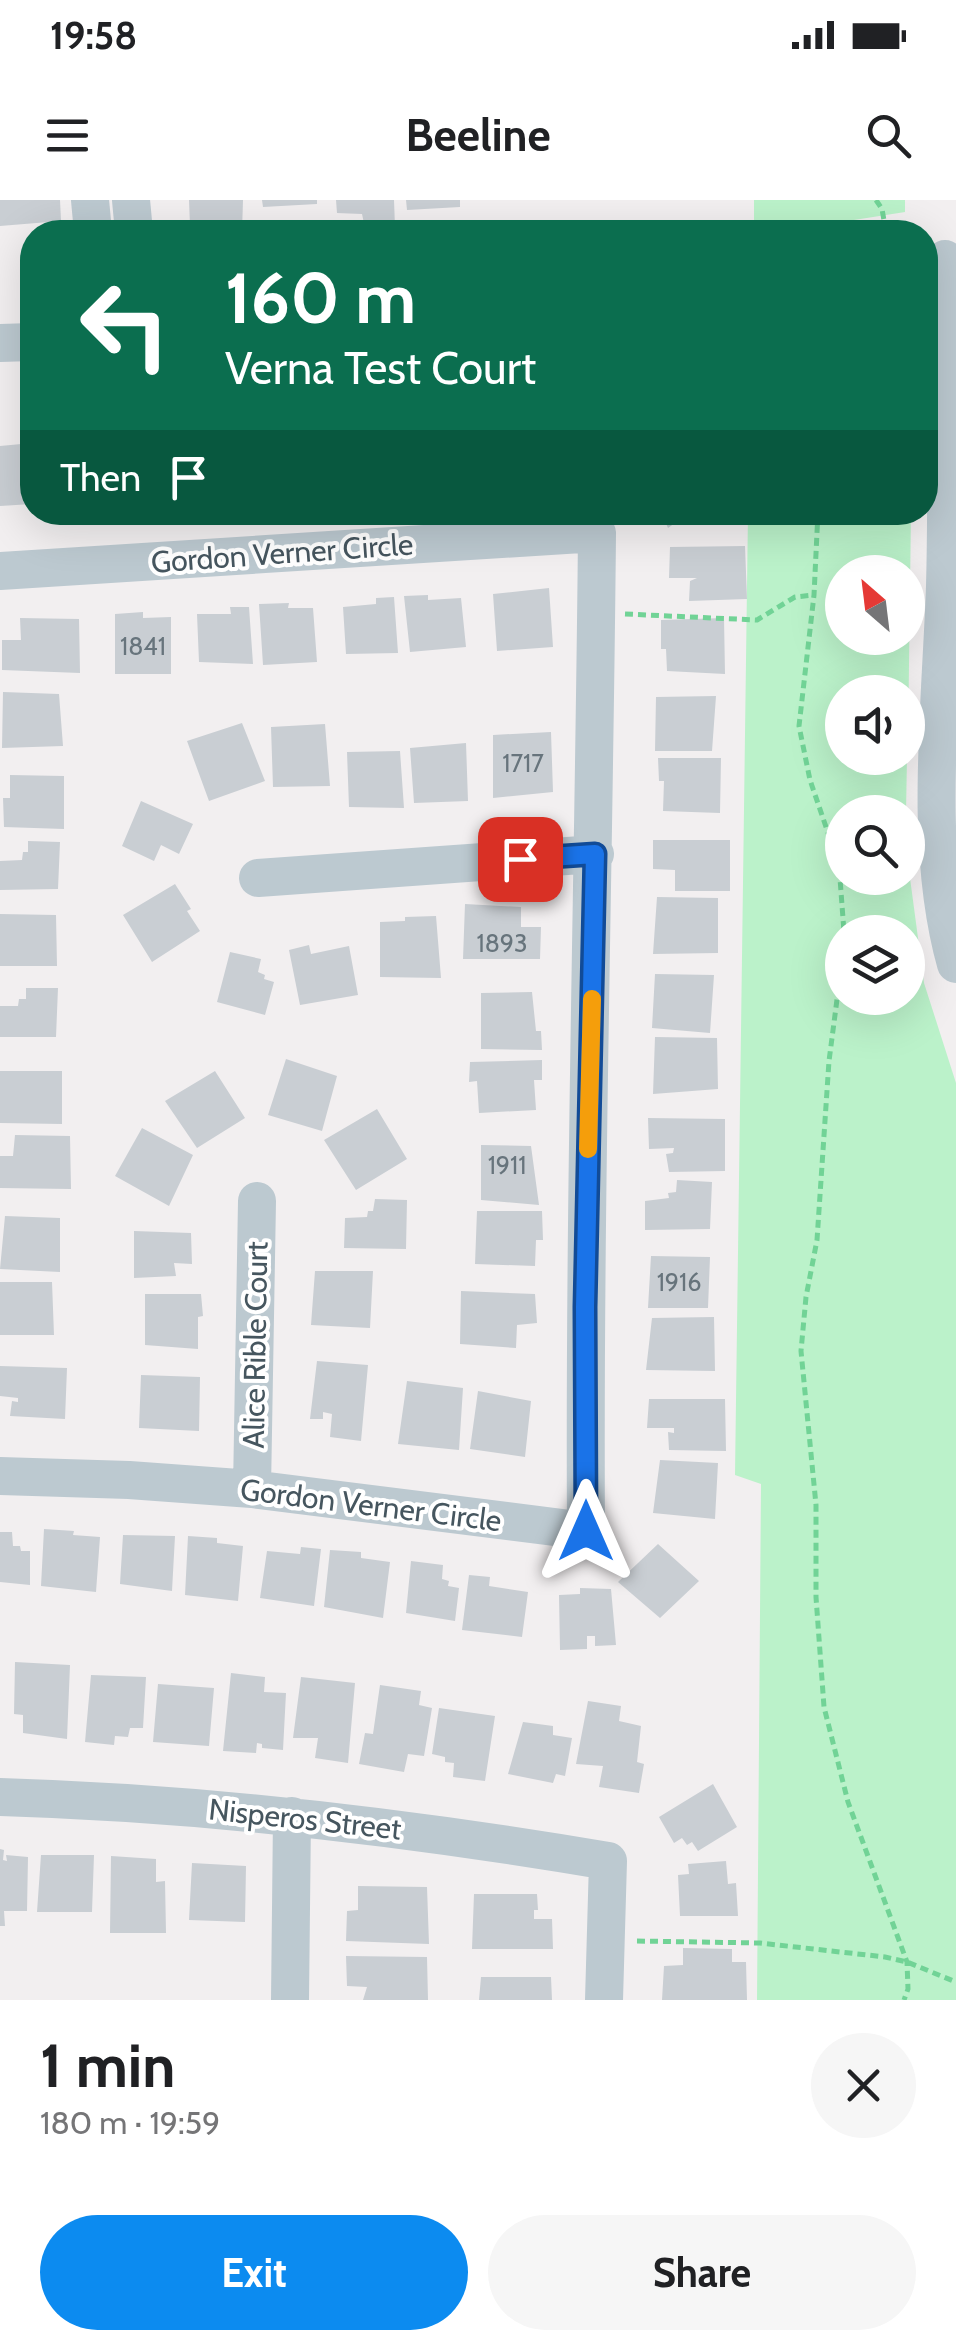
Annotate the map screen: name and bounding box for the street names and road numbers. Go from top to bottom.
street label: Gordon Verner Circle [150,525,414,581]
street label: Alice Rible Court [235,1241,275,1449]
street label: Gordon Verner Circle [238,1471,504,1539]
street label: Nisperos Street [207,1790,403,1848]

